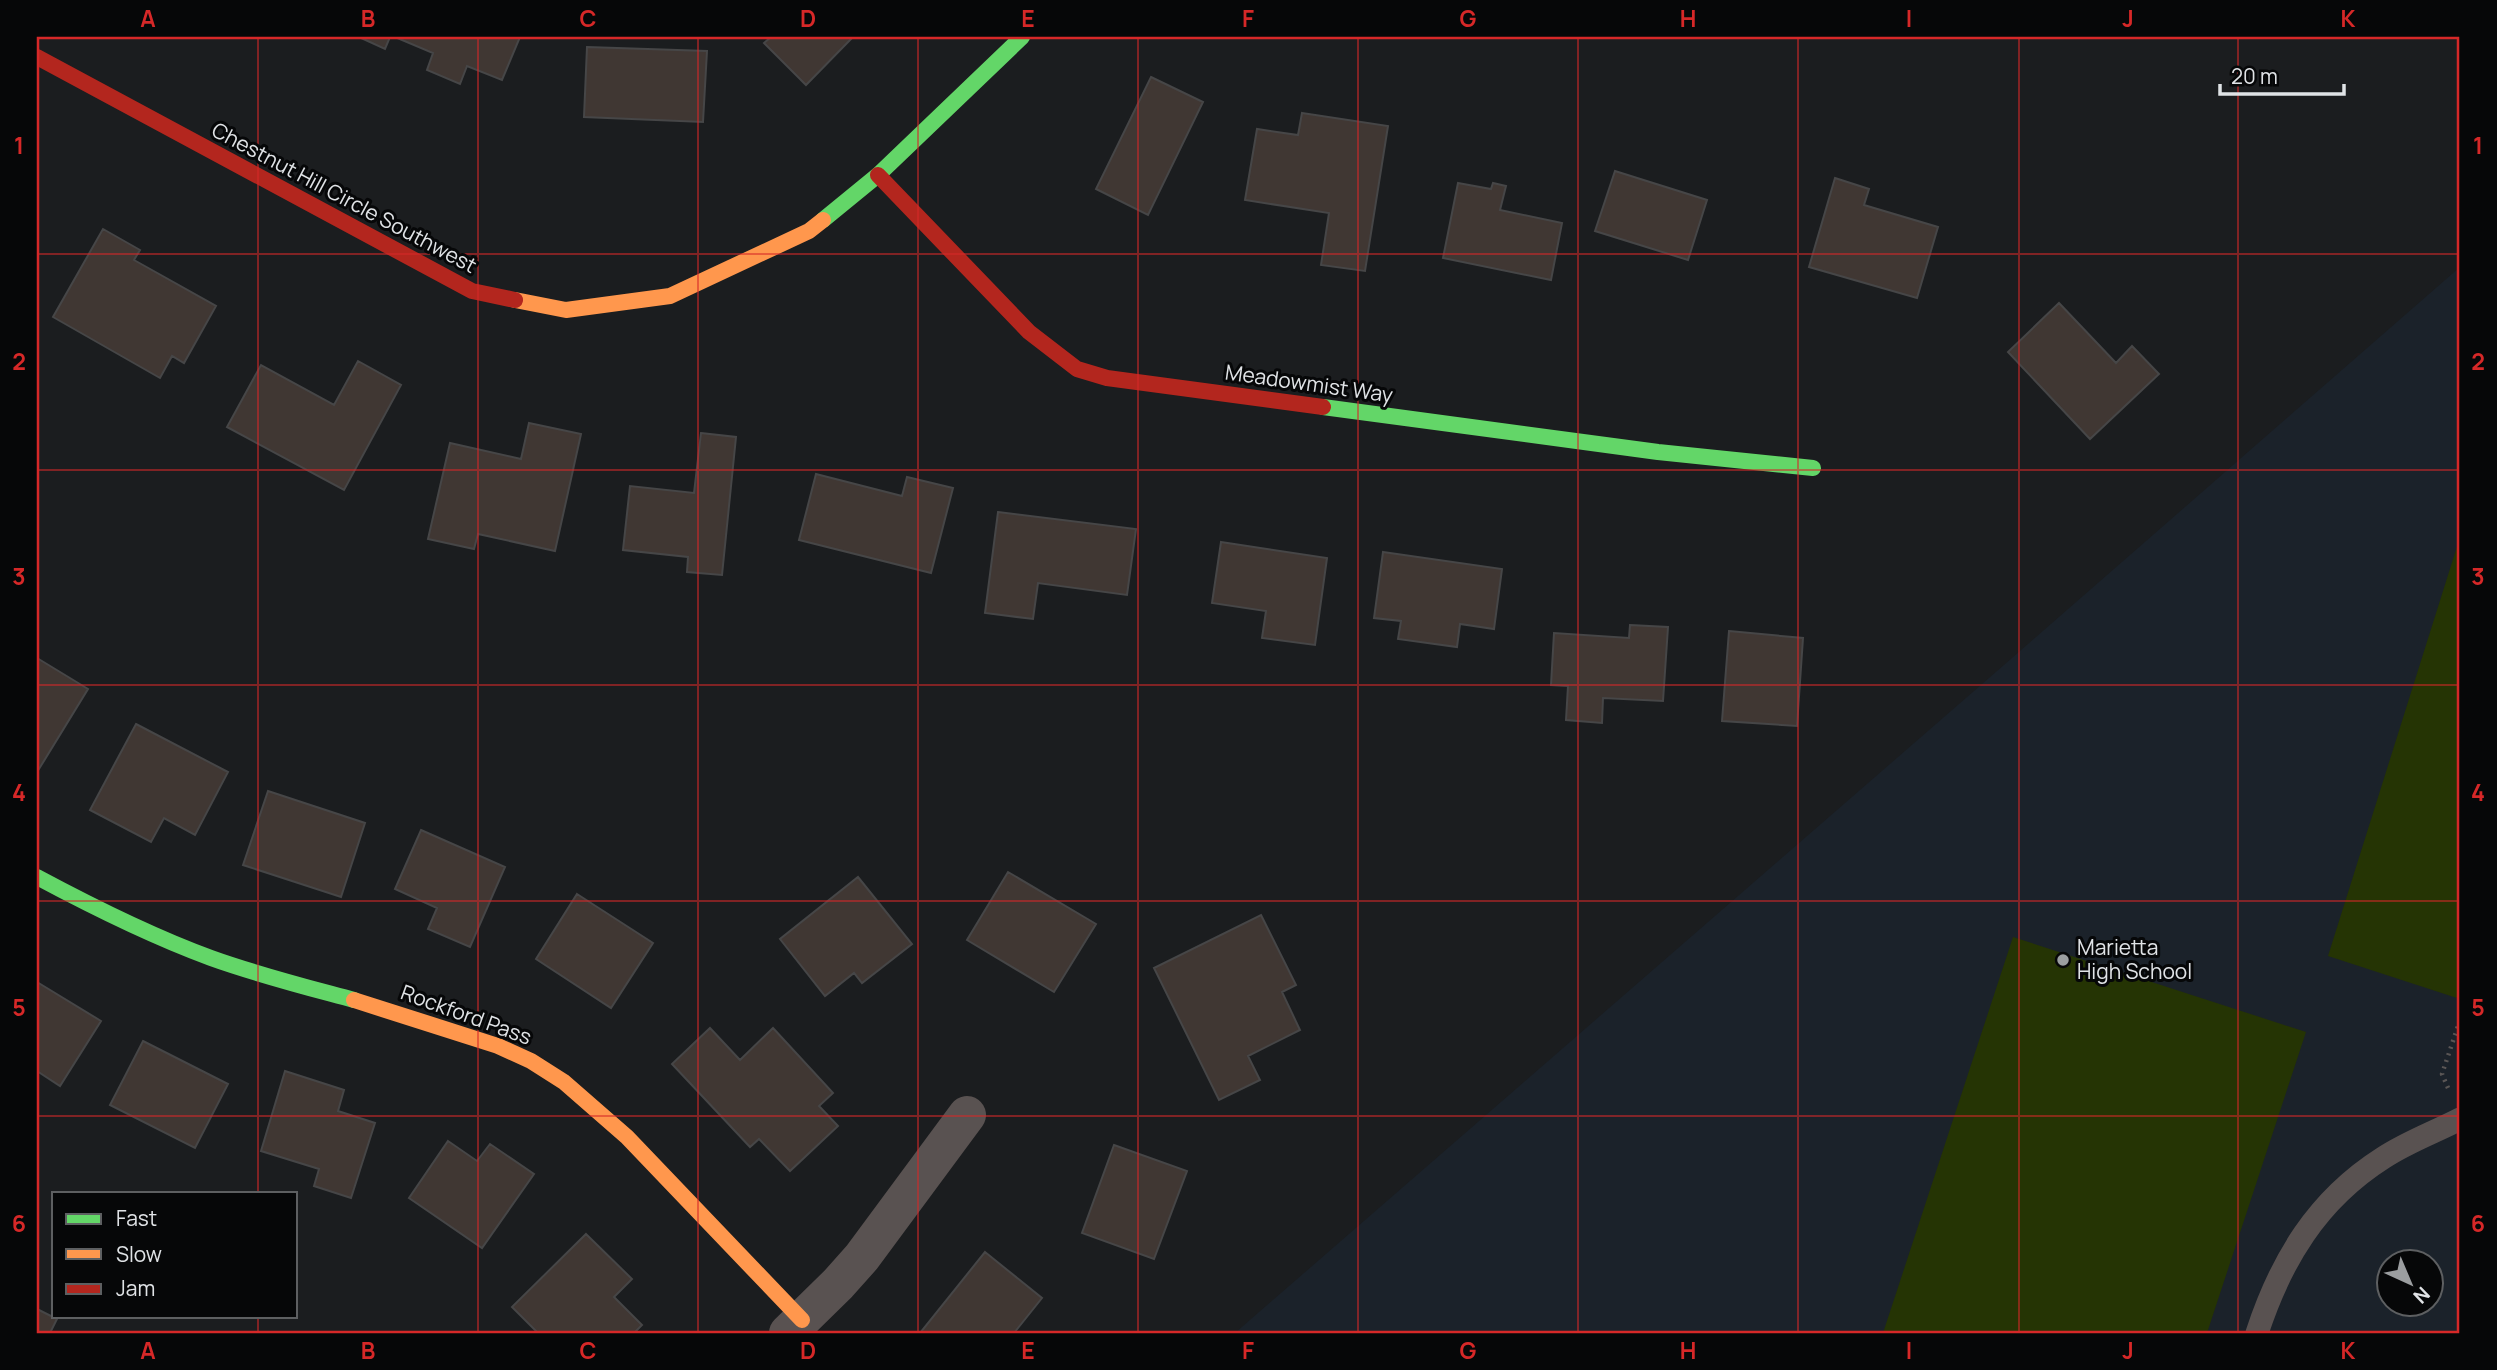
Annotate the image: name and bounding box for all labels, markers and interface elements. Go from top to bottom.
text: A [140,2,156,34]
text: B [361,2,375,34]
text: C [580,2,597,34]
text: D [800,2,816,34]
text: E [1021,2,1035,34]
text: F [1242,2,1254,34]
text: G [1460,2,1477,34]
text: H [1680,2,1696,34]
text: I [1906,2,1912,34]
text: J [2122,2,2134,34]
text: K [2341,2,2356,34]
scale bar [2220,52,2345,96]
text: 20 m [2231,62,2278,90]
street label: Chestnut Hill Circle Southwest [207,115,482,279]
text: 1 [14,129,24,161]
text: 1 [2473,129,2483,161]
text: 2 [12,345,26,377]
text: 2 [2471,345,2485,377]
street label: Meadowmist Way [1223,357,1395,409]
text: 3 [12,560,26,592]
text: 3 [2471,560,2485,592]
text: 4 [12,776,26,808]
text: 4 [2471,776,2485,808]
place label: Marietta High School [2077,933,2192,985]
marker: Marietta High School [2055,952,2071,968]
street label: Rockford Pass [397,977,536,1051]
text: 5 [12,991,26,1023]
text: 5 [2471,991,2485,1023]
legend [52,1192,298,1318]
text: Fast [116,1204,157,1232]
text: 6 [12,1207,26,1239]
text: 6 [2471,1207,2485,1239]
text: Slow [116,1240,162,1268]
north arrow [2374,1248,2444,1318]
text: Jam [116,1274,155,1302]
text: N [2408,1281,2436,1309]
text: A [140,1334,156,1366]
text: B [361,1334,375,1366]
text: C [580,1334,597,1366]
text: D [800,1334,816,1366]
text: E [1021,1334,1035,1366]
text: F [1242,1334,1254,1366]
text: G [1460,1334,1477,1366]
text: H [1680,1334,1696,1366]
text: I [1906,1334,1912,1366]
text: J [2122,1334,2134,1366]
text: K [2341,1334,2356,1366]

